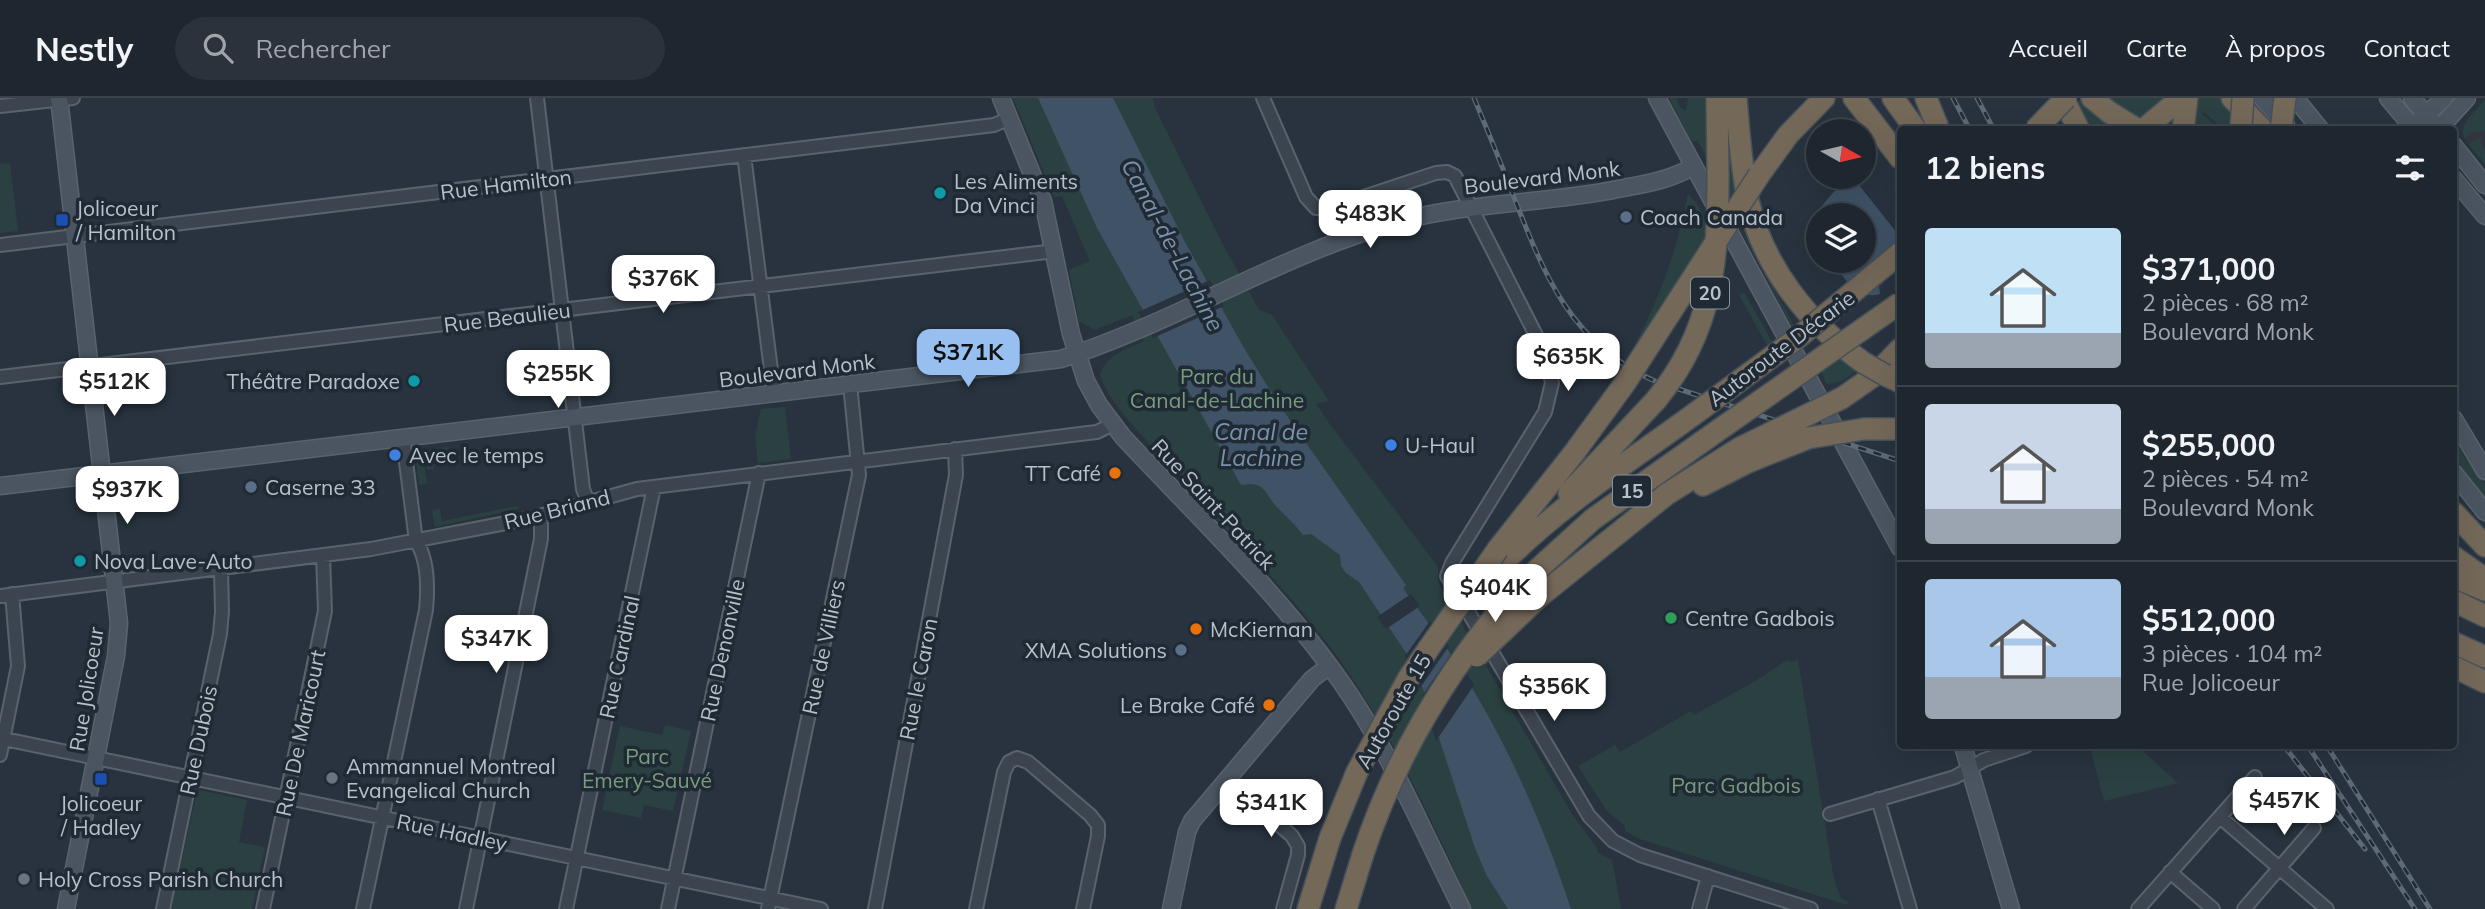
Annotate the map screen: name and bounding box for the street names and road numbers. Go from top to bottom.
street label: Boulevard Monk [1463,155,1622,199]
street label: Rue Hamilton [439,163,573,205]
road number: 20 [1691,278,1729,308]
street label: Autoroute Décarie [1703,284,1859,412]
street label: Rue Beaulieu [442,296,572,338]
street label: Boulevard Monk [718,348,877,392]
street label: Rue Saint-Patrick [1147,433,1281,575]
road number: 15 [1613,476,1651,506]
street label: Rue Briand [501,483,613,535]
street label: Rue Denonville [694,577,750,723]
street label: Rue de Villiers [796,577,850,717]
street label: Rue Cardinal [593,593,645,721]
street label: Rue le Caron [893,616,943,742]
street label: Rue Jolicoeur [63,624,109,753]
street label: Rue De Maricourt [270,648,330,818]
street label: Autoroute 15 [1350,649,1436,773]
street label: Rue Dubois [174,683,222,797]
street label: Rue Hadley [394,808,510,856]

